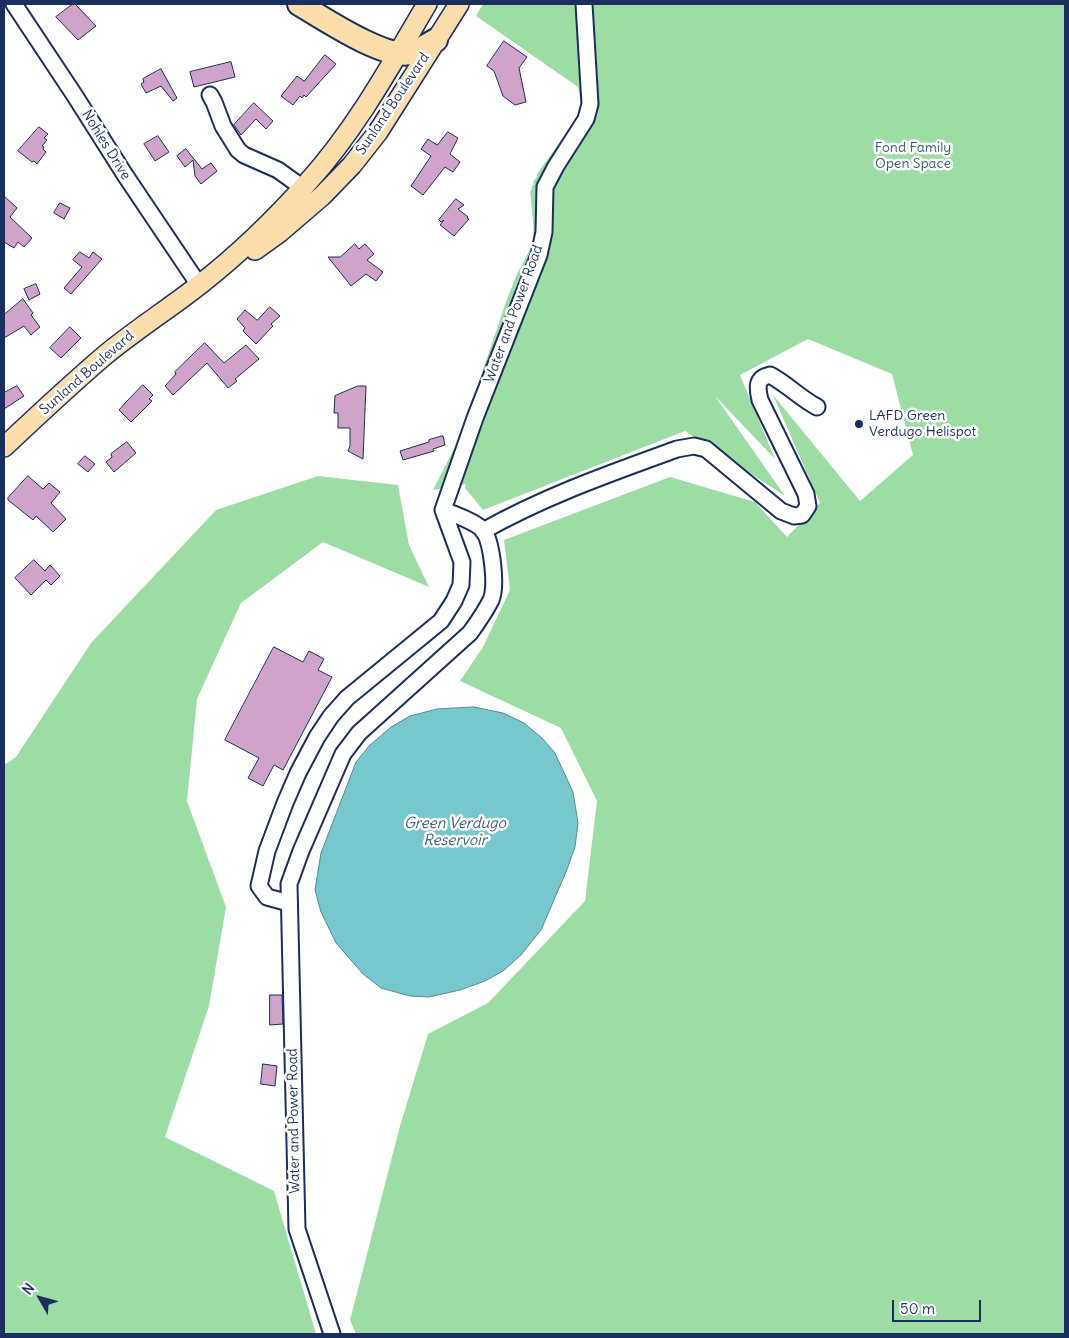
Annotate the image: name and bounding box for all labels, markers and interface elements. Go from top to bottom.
street label: Sunland Boulevard [353,50,433,158]
street label: Nohles Drive [78,107,134,183]
park label: Fond Family Open Space [875,140,951,172]
street label: Water and Power Road [481,243,547,385]
street label: Sunland Boulevard [36,328,138,418]
place label: LAFD Green Verdugo Helispot [869,408,976,441]
marker: LAFD Green Verdugo Helispot [853,418,865,430]
water label: Green Verdugo Reservoir [404,815,506,850]
street label: Water and Power Road [284,1048,304,1194]
north arrow [15,1273,65,1323]
text: N [18,1279,38,1298]
scale bar [894,1290,983,1322]
text: 50 m [900,1299,935,1318]

